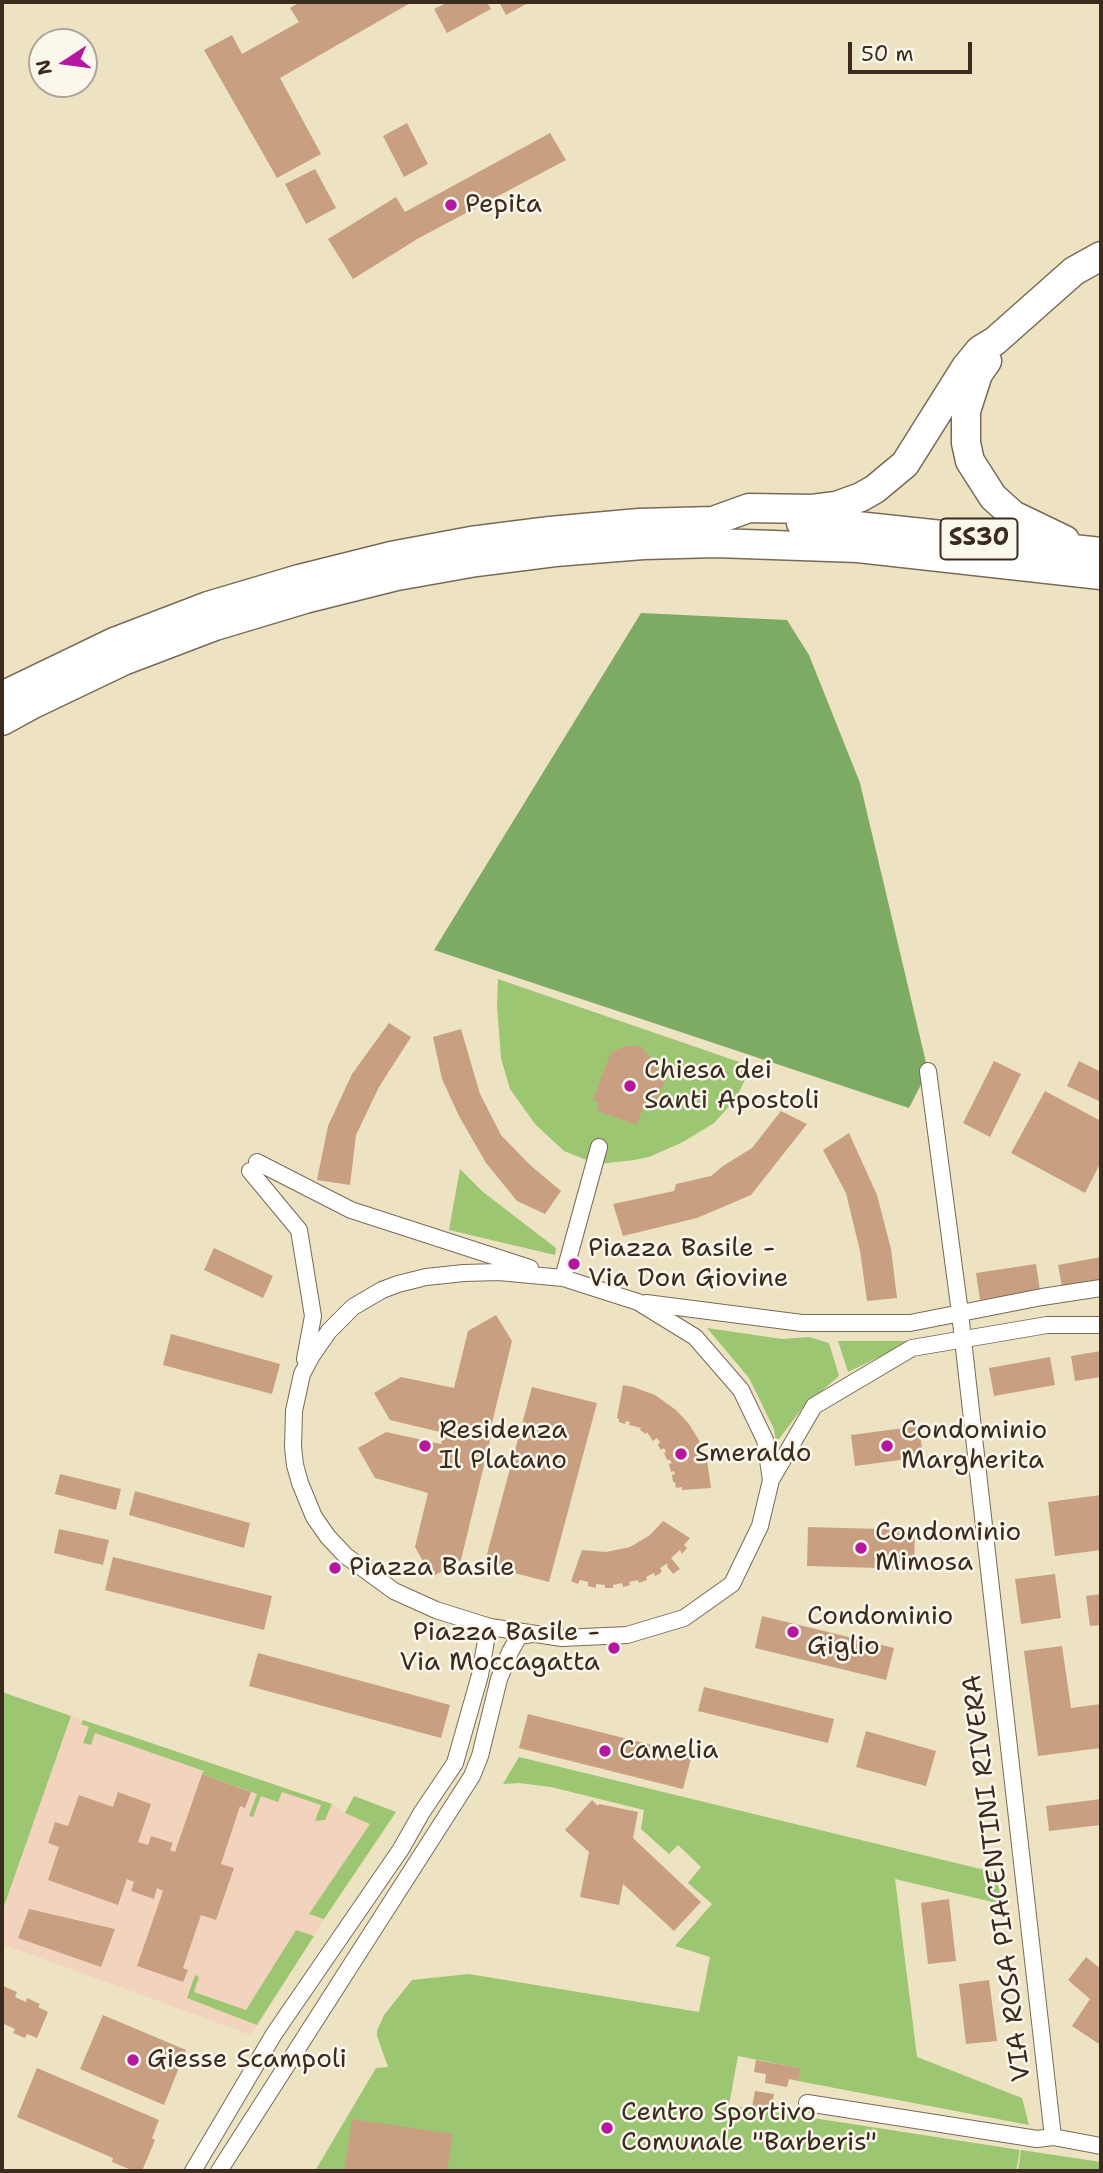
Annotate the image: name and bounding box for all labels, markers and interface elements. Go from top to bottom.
north arrow [28,28,98,98]
scale bar [851,28,975,72]
text: 50 m [861,40,914,68]
text: N [30,57,58,78]
place label: Pepita [465,189,542,221]
marker: Pepita [443,197,459,213]
road number: SS30 [940,518,1018,560]
place label: Chiesa dei Santi Apostoli [644,1055,820,1116]
marker: Chiesa dei Santi Apostoli [622,1078,638,1094]
place label: Piazza Basile - Via Don Giovine [588,1233,788,1294]
marker: Piazza Basile - Via Don Giovine [566,1256,582,1272]
place label: Residenza Il Platano [439,1415,567,1476]
place label: Condominio Margherita [901,1415,1047,1476]
marker: Residenza Il Platano [417,1438,433,1454]
place label: Smeraldo [695,1438,811,1470]
marker: Condominio Margherita [879,1438,895,1454]
marker: Smeraldo [673,1446,689,1462]
place label: Condominio Mimosa [875,1517,1021,1578]
marker: Condominio Mimosa [853,1540,869,1556]
place label: Piazza Basile [349,1552,515,1584]
marker: Piazza Basile [327,1560,343,1576]
place label: Condominio Giglio [807,1601,953,1662]
place label: Piazza Basile - Via Moccagatta [399,1617,600,1678]
marker: Condominio Giglio [785,1624,801,1640]
marker: Piazza Basile - Via Moccagatta [606,1640,622,1656]
street label: VIA ROSA PIACENTINI RIVERA [958,1673,1038,2083]
place label: Camelia [619,1735,718,1767]
marker: Camelia [597,1743,613,1759]
place label: Giesse Scampoli [147,2044,347,2076]
marker: Giesse Scampoli [125,2052,141,2068]
place label: Centro Sportivo Comunale "Barberis" [621,2097,877,2158]
marker: Centro Sportivo Comunale "Barberis" [599,2120,615,2136]

